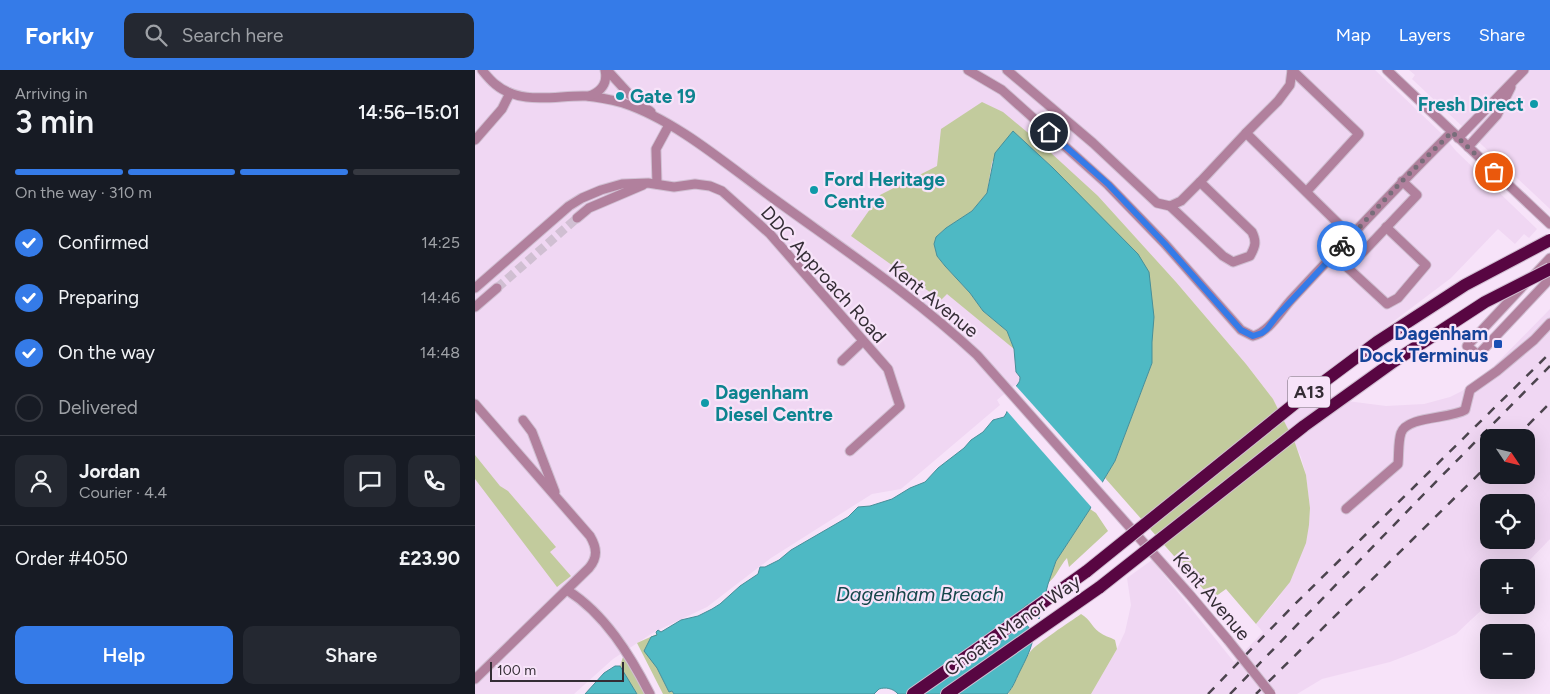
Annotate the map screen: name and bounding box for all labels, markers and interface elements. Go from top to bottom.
search box [124,13,474,58]
text: Forkly [25,21,94,50]
icon: search [142,21,170,49]
text: Search here [182,24,283,47]
text: Map [1336,24,1371,46]
text: Layers [1399,24,1451,46]
text: Share [1479,24,1525,46]
text: Arriving in [15,84,87,103]
place label: Gate 19 [630,85,696,108]
marker: Gate 19 [614,90,626,102]
place label: Fresh Direct [1418,93,1524,116]
marker: Fresh Direct [1528,98,1540,110]
text: 14:56–15:01 [358,101,460,124]
text: 3 min [15,103,94,141]
pin [1028,111,1070,153]
icon: home [1035,118,1063,146]
pin [1473,151,1515,193]
icon: bag [1480,158,1508,186]
place label: Ford Heritage Centre [824,168,945,213]
text: On the way · 310 m [15,183,152,202]
marker: Ford Heritage Centre [808,184,820,196]
street label: DDC Approach Road [756,201,891,348]
courier [1317,221,1367,271]
icon: check [15,229,43,257]
text: Confirmed [58,231,149,254]
icon: bike [1328,232,1356,260]
text: 14:25 [421,233,460,252]
street label: Kent Avenue [884,256,983,342]
icon: check [15,284,43,312]
text: Preparing [58,286,139,309]
text: 14:46 [420,288,460,307]
place label: Dagenham Dock Terminus [1359,322,1488,367]
marker: Dagenham Dock Terminus [1492,338,1504,350]
icon: check [15,339,43,367]
text: On the way [58,341,155,364]
text: 14:48 [420,343,460,362]
road number: A13 [1288,376,1330,408]
place label: Dagenham Diesel Centre [715,381,833,426]
text: Delivered [58,396,138,419]
marker: Dagenham Diesel Centre [699,397,711,409]
north arrow [1480,429,1535,484]
map controls [1480,429,1535,679]
button: person [15,455,67,507]
button: chat [344,455,396,507]
button: phone [408,455,460,507]
text: Jordan [79,460,140,483]
text: Courier · 4.4 [79,483,167,502]
button: locate [1480,494,1535,549]
text: Order #4050 [15,547,128,570]
text: £23.90 [399,547,460,570]
street label: Kent Avenue [1168,547,1255,645]
button: + [1480,559,1535,614]
street label: Choats Manor Way [940,570,1085,681]
water label: Dagenham Breach [836,582,1004,606]
button: − [1480,624,1535,679]
button: Help [15,626,233,684]
button: Share [243,626,460,684]
scale bar [490,659,624,682]
text: 100 m [497,662,536,679]

